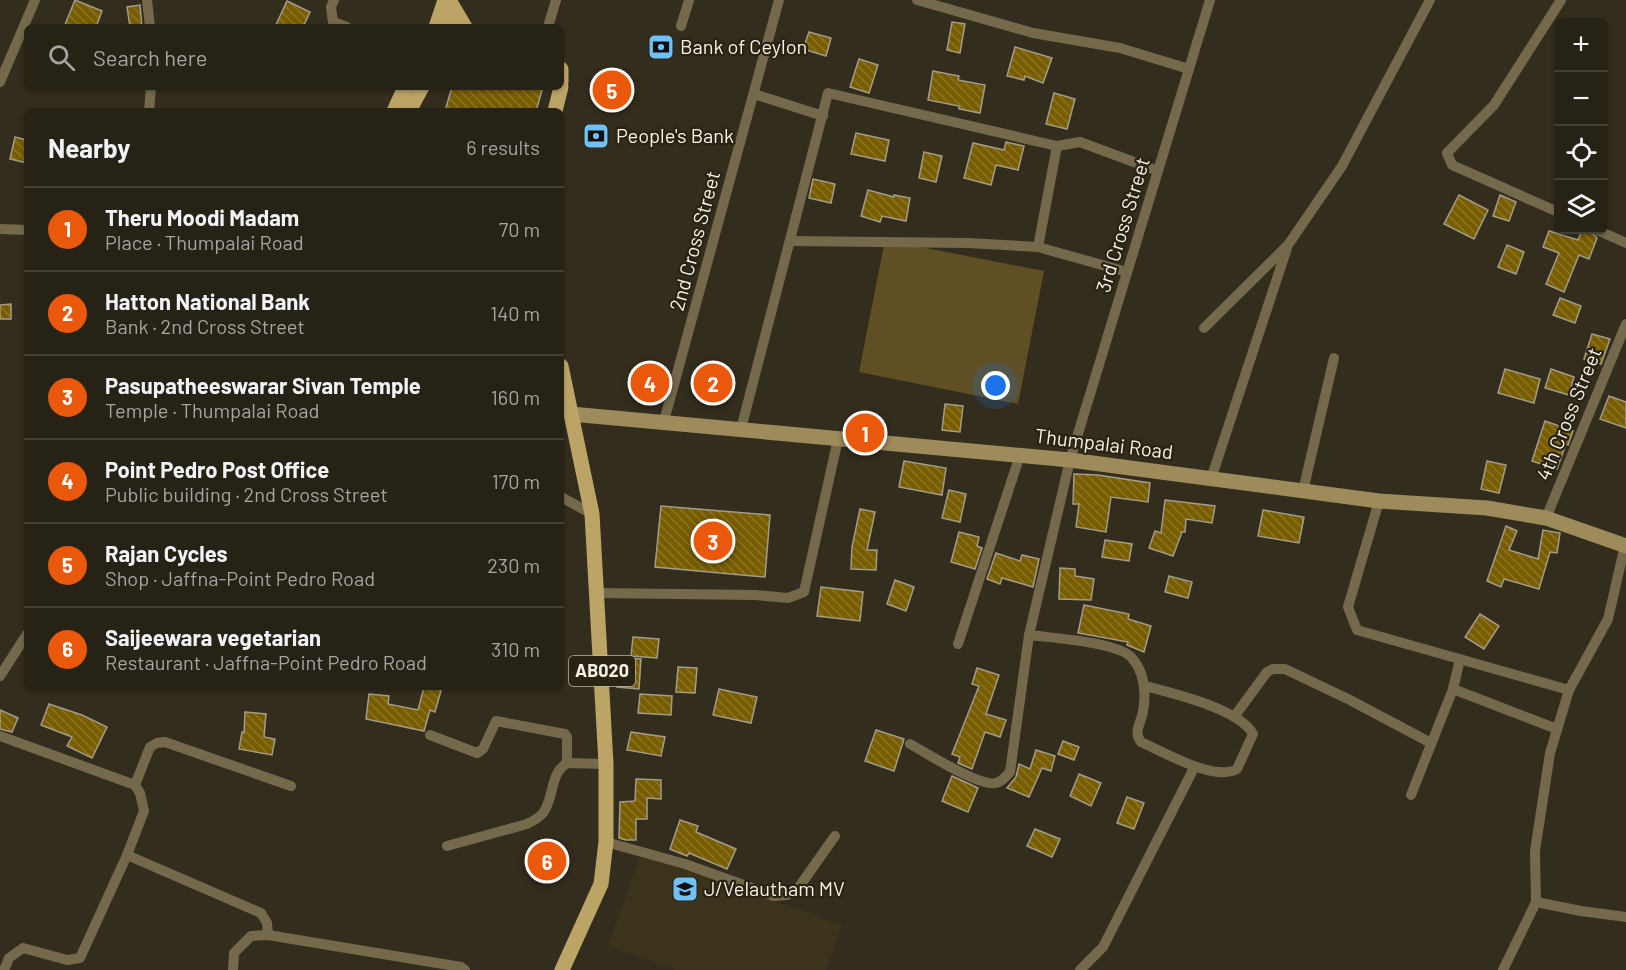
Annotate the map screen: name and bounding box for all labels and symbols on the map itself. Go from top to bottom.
bank icon: Bank of Ceylon [646,32,676,62]
place label: Bank of Ceylon [680,34,807,58]
pin: 5 [592,68,632,112]
bank icon: People's Bank [581,121,611,151]
place label: People's Bank [616,123,734,147]
street label: 3rd Cross Street [1090,154,1154,295]
street label: 2nd Cross Street [664,168,724,313]
street label: 4th Cross Street [1531,344,1606,483]
pin: 4 [630,360,670,406]
pin: 2 [694,360,732,406]
your location [981,371,1010,400]
pin: 1 [846,410,884,456]
street label: Thumpalai Road [1034,423,1174,463]
pin: 3 [694,518,732,564]
road number: AB020 [569,656,635,686]
pin: 6 [528,838,566,884]
school or university icon: J/Velautham MV [670,874,700,904]
place label: J/Velautham MV [704,876,845,900]

